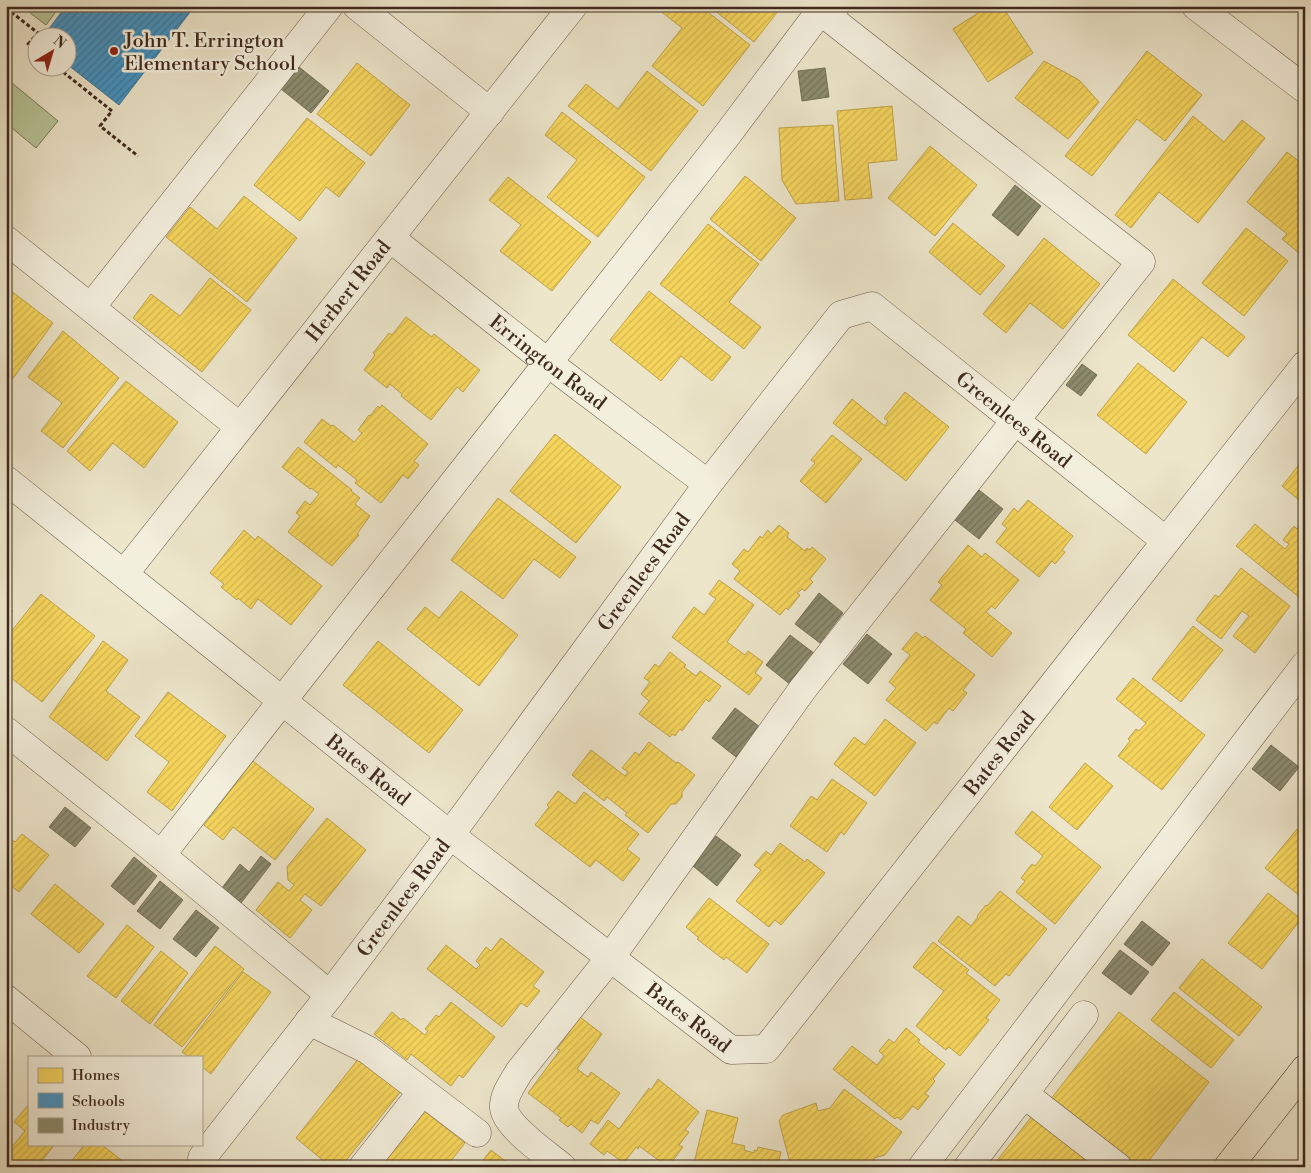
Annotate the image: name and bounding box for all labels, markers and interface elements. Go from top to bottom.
north arrow [28,28,78,78]
place label: John T. Errington Elementary School [123,29,296,77]
text: N [49,32,69,53]
marker: John T. Errington Elementary School [108,45,120,57]
street label: Herbert Road [301,235,397,348]
street label: Errington Road [484,310,611,417]
street label: Greenlees Road [950,367,1076,475]
street label: Greenlees Road [593,508,697,637]
street label: Bates Road [959,706,1042,802]
street label: Bates Road [320,729,415,812]
street label: Greenlees Road [352,834,457,962]
street label: Bates Road [639,978,736,1060]
legend [28,1056,202,1146]
text: Homes [72,1066,120,1085]
text: Schools [72,1092,125,1111]
text: Industry [72,1116,131,1135]

